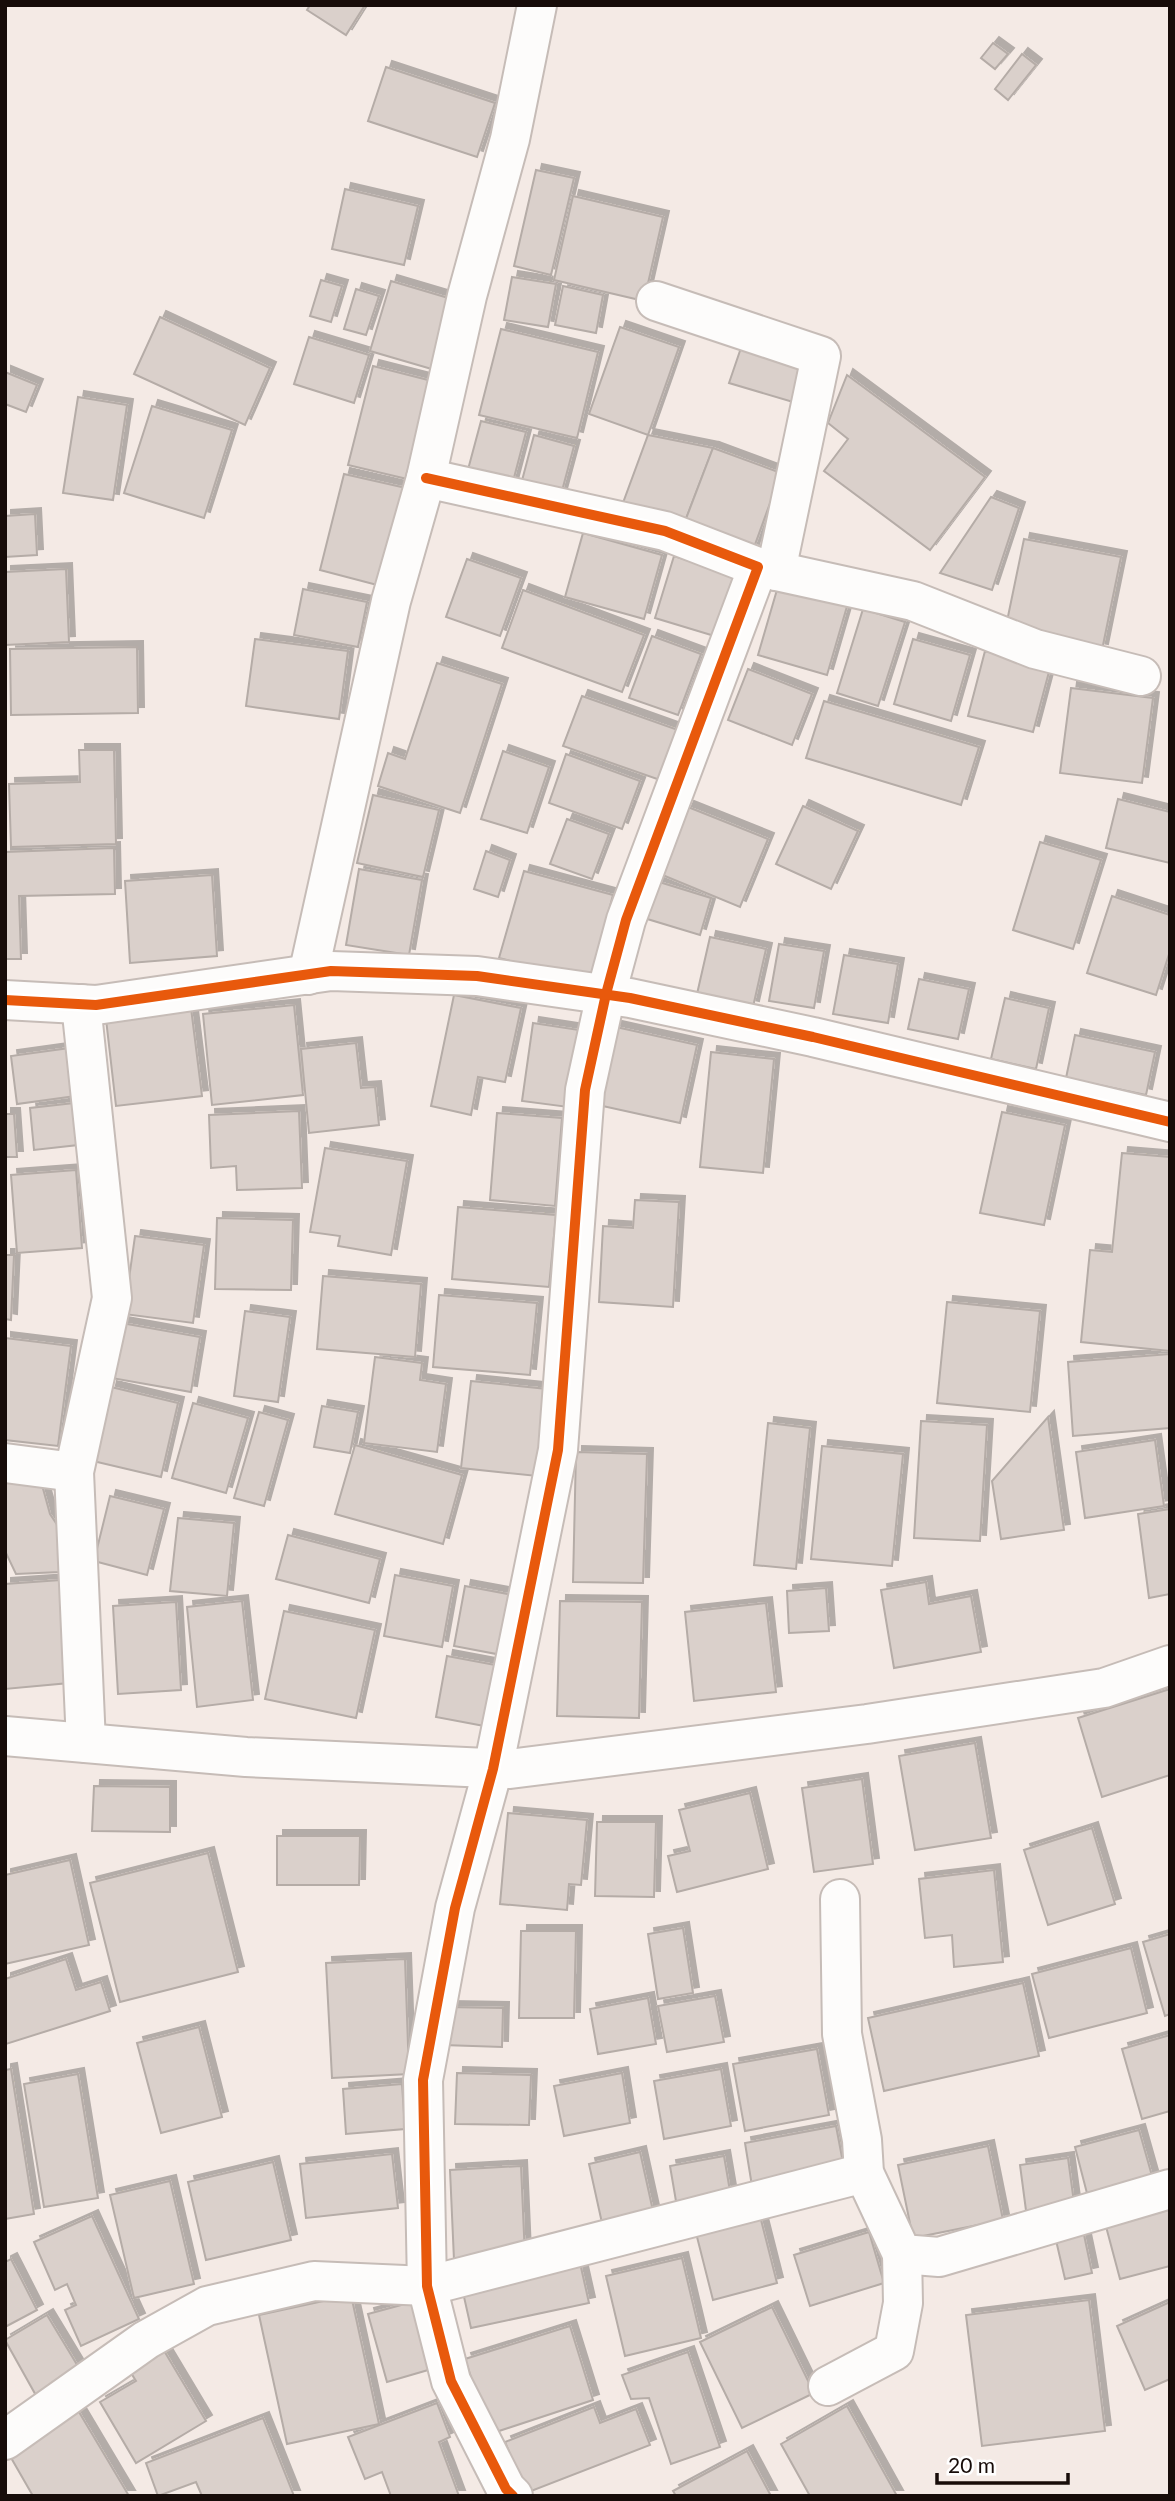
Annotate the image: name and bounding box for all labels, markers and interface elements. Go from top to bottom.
scale bar [937,2442,1068,2486]
text: 20 m [948,2452,995,2477]

